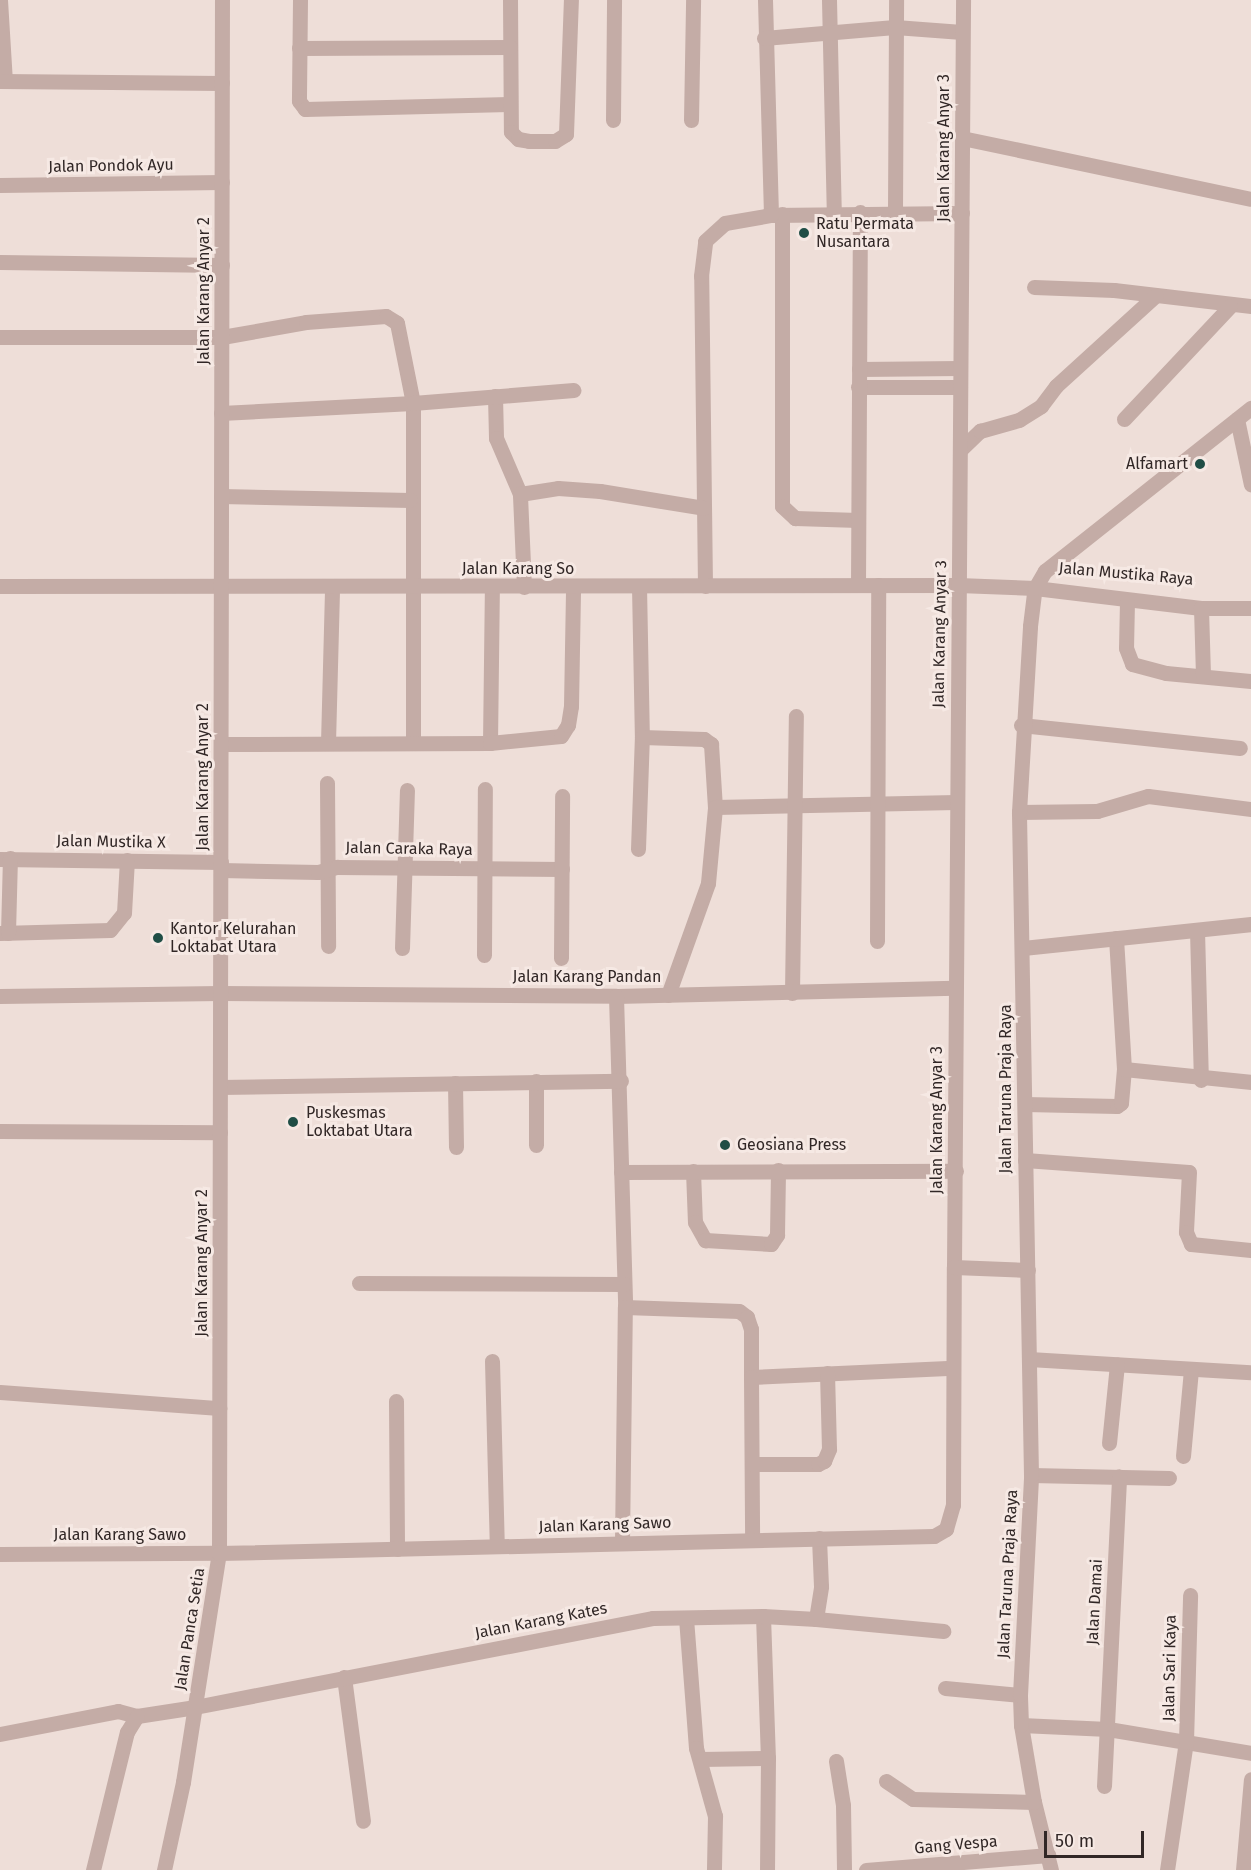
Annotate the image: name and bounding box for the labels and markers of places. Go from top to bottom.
place label: Ratu Permata Nusantara [816,214,914,252]
marker: Ratu Permata Nusantara [797,226,811,240]
place label: Alfamart [1126,454,1188,474]
marker: Alfamart [1193,457,1207,471]
place label: Kantor Kelurahan Loktabat Utara [170,919,296,957]
marker: Kantor Kelurahan Loktabat Utara [151,931,165,945]
place label: Puskesmas Loktabat Utara [306,1103,413,1141]
marker: Puskesmas Loktabat Utara [284,1113,302,1131]
place label: Geosiana Press [737,1135,846,1155]
marker: Geosiana Press [718,1138,732,1152]

